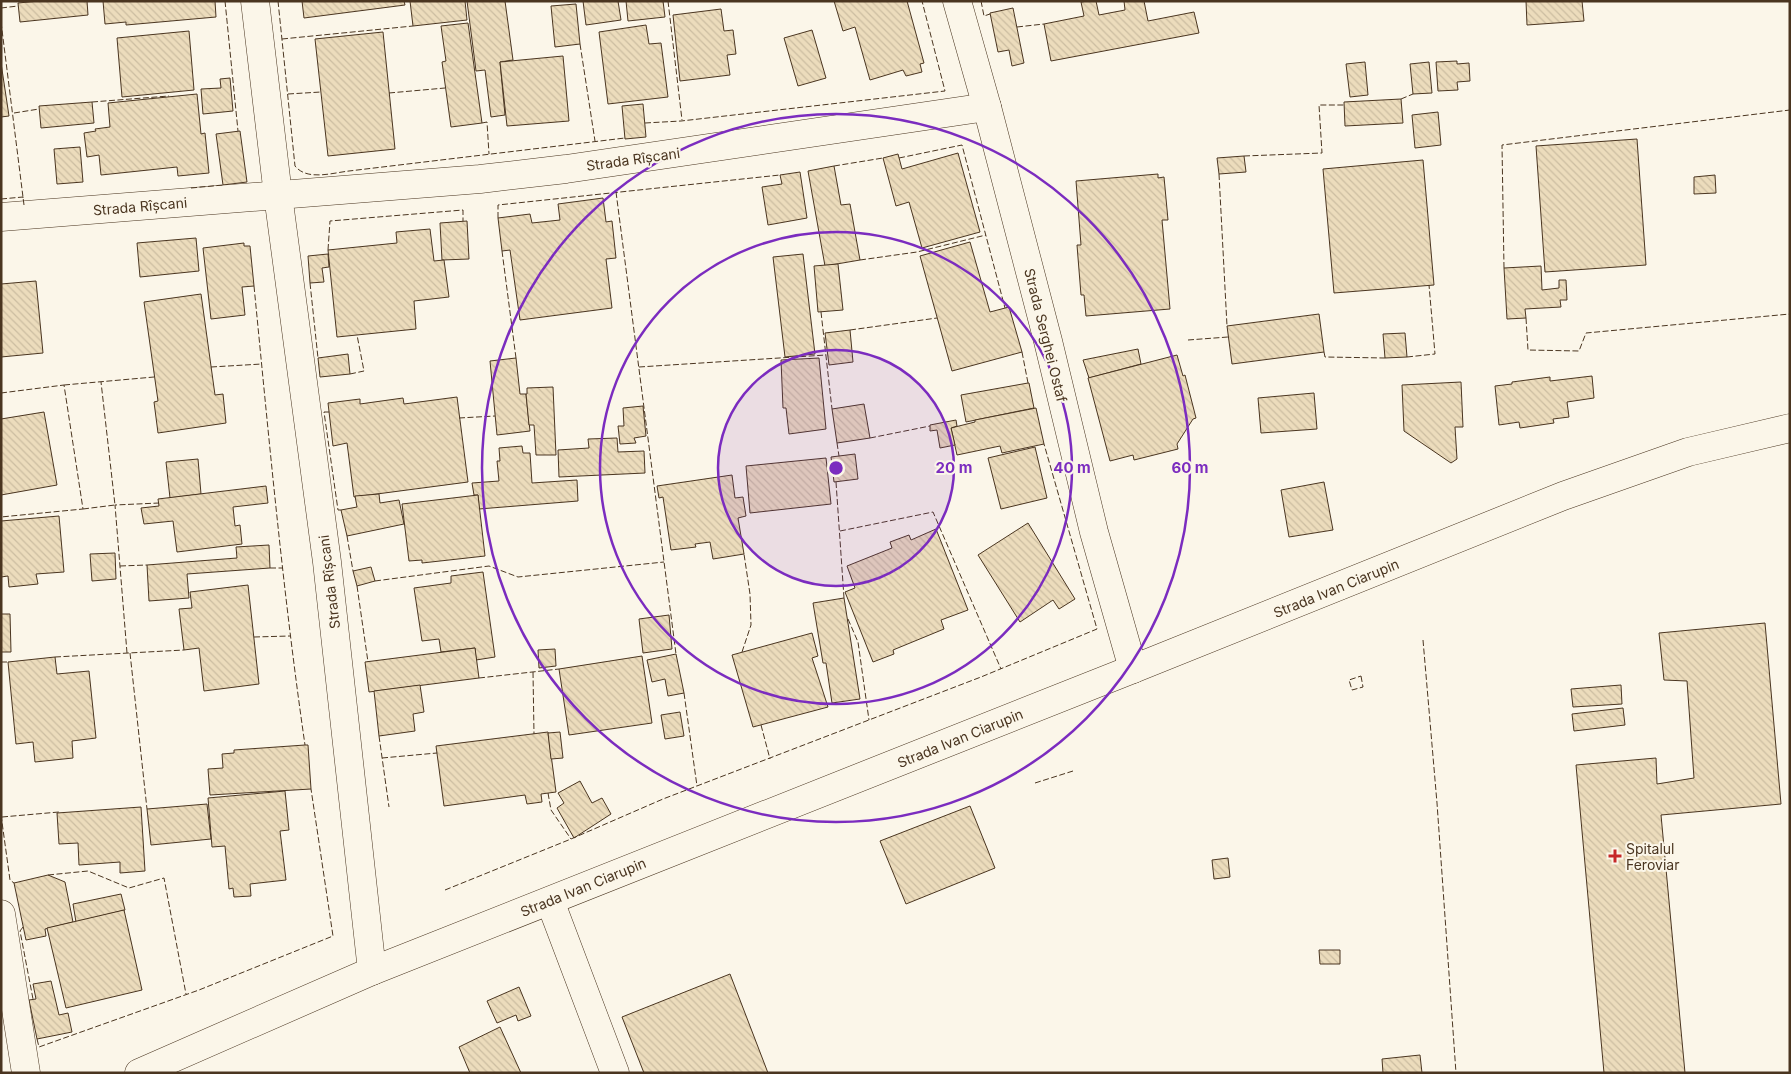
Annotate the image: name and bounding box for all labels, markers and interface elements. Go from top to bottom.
street label: Strada Rîșcani [585,144,681,175]
street label: Strada Rîșcani [92,193,188,220]
street label: Strada Serghei Ostaf [1021,266,1071,404]
text: 20 m [936,458,972,477]
text: 40 m [1053,458,1091,477]
text: 60 m [1171,458,1209,477]
centre of rings [827,459,845,477]
street label: Strada Rîșcani [315,534,344,630]
street label: Strada Ivan Ciarupin [1271,555,1401,621]
street label: Strada Ivan Ciarupin [895,705,1025,771]
place label: Spitalul Feroviar [1626,840,1679,873]
marker: Spitalul Feroviar [1608,849,1622,863]
street label: Strada Ivan Ciarupin [518,854,648,920]

